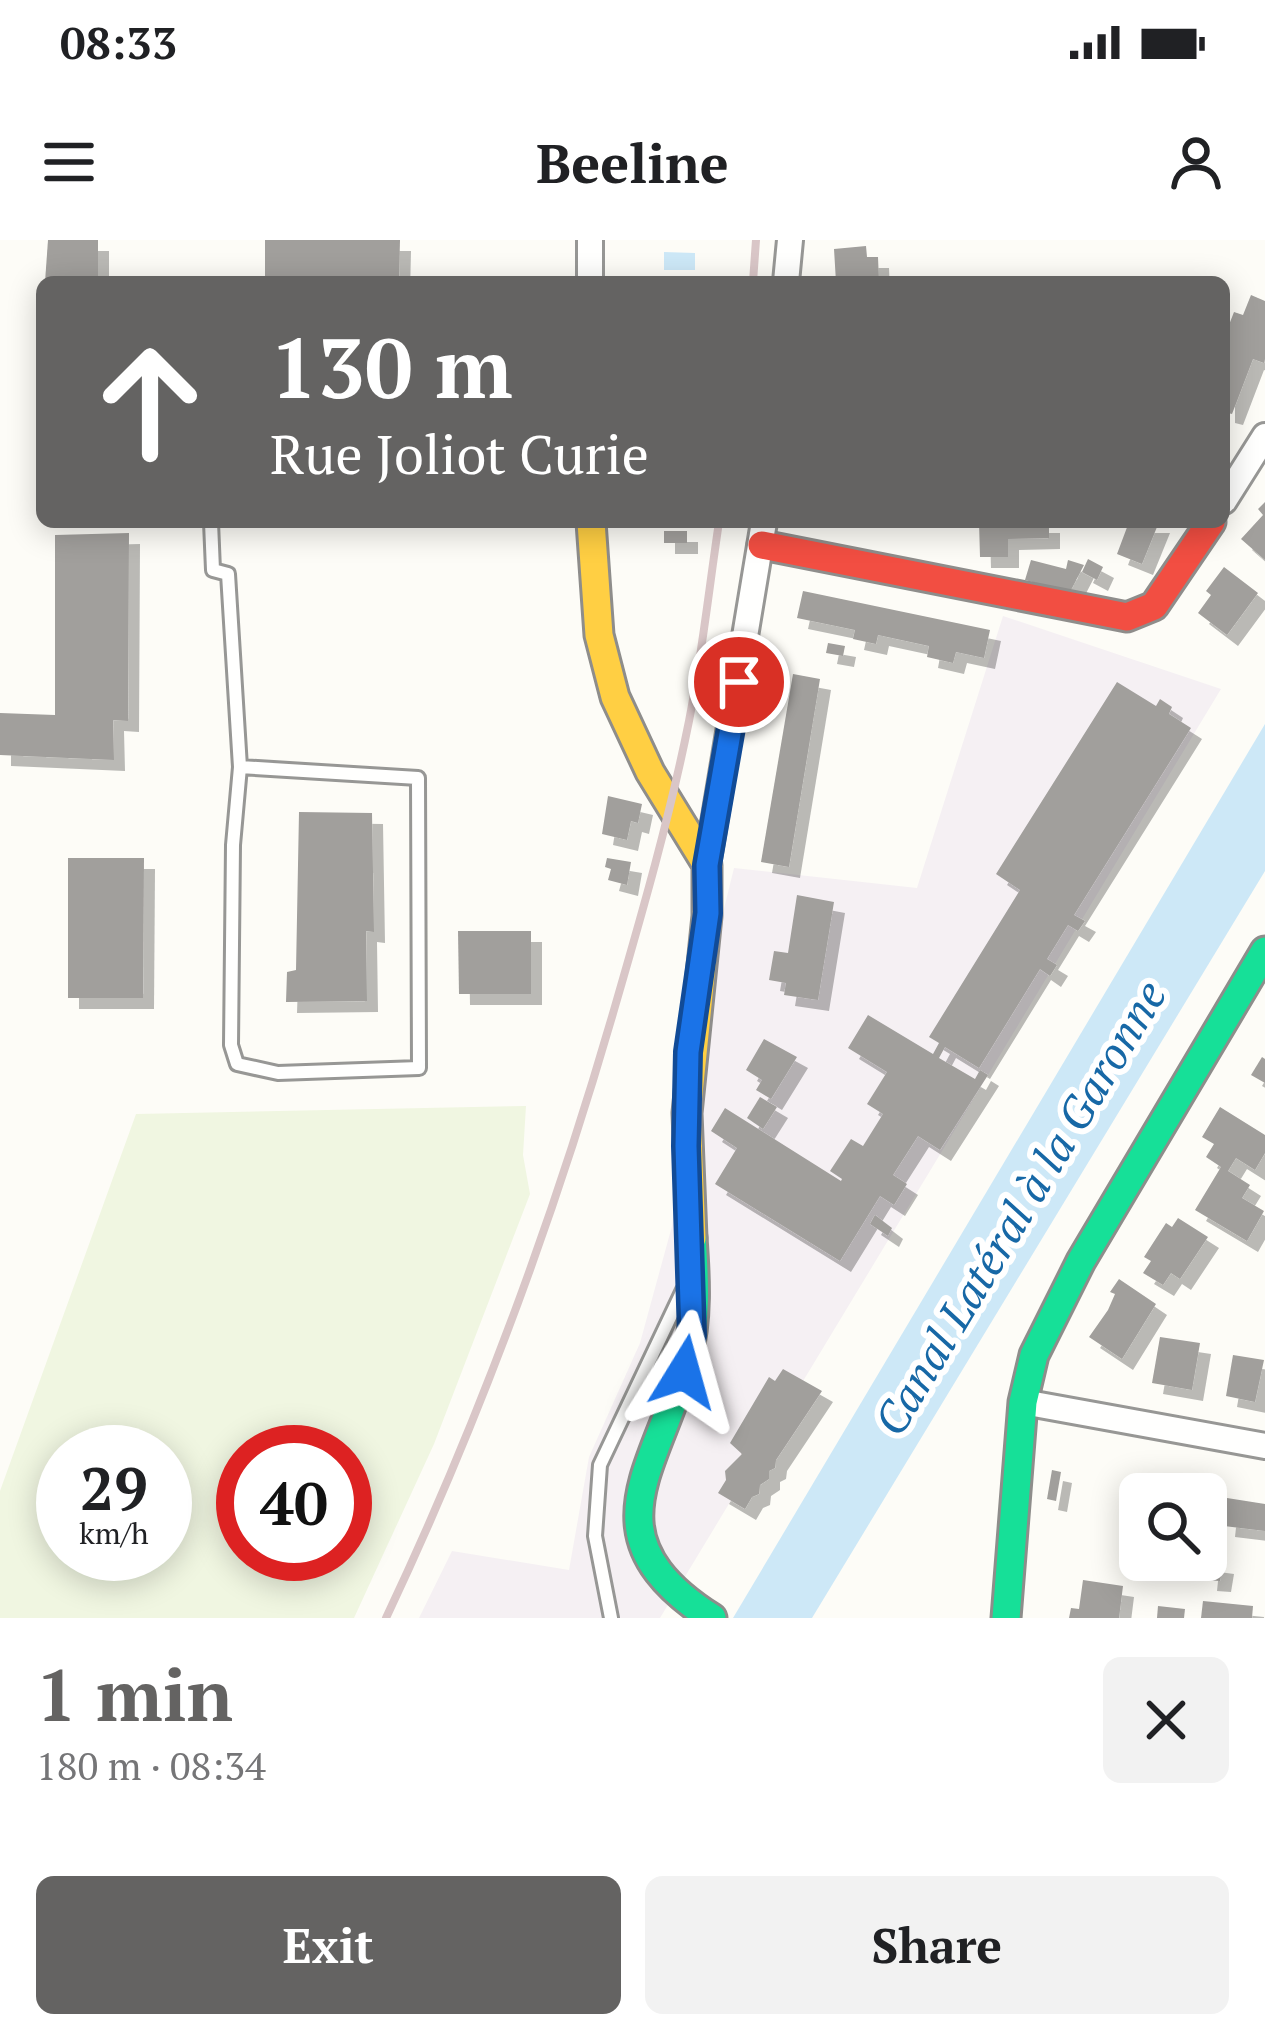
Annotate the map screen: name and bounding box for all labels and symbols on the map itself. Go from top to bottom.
pin [688,631,790,733]
water label: Canal Latéral à la Garonne [859,969,1179,1446]
position arrow [621,1309,747,1435]
speed limit sign: 40 [216,1425,372,1581]

